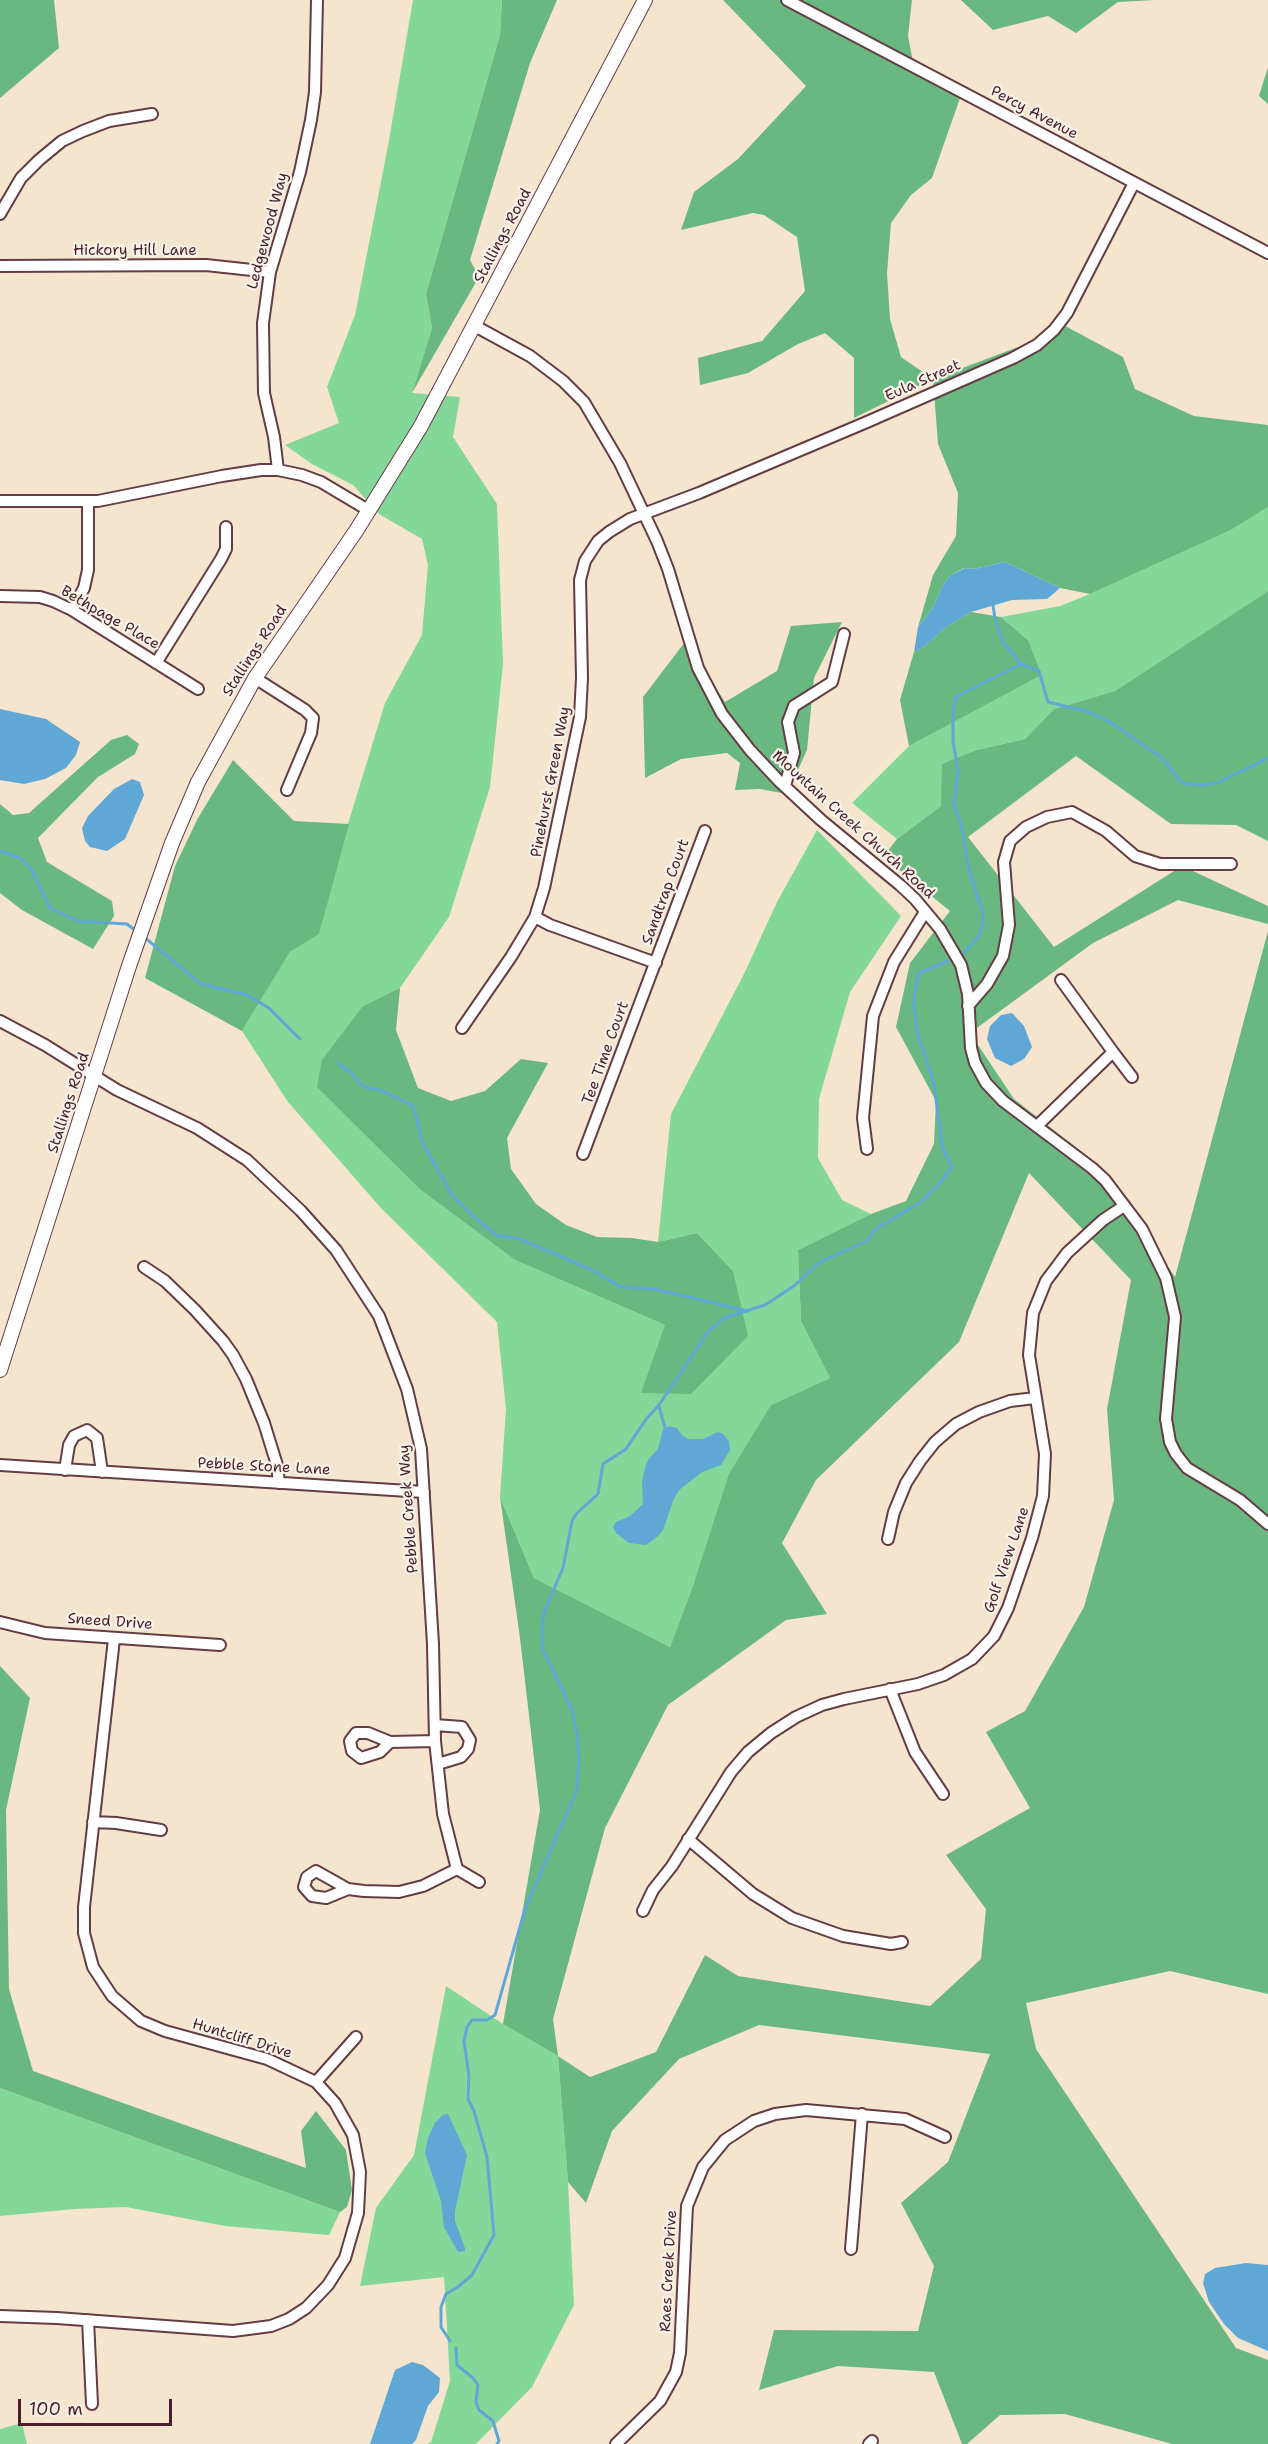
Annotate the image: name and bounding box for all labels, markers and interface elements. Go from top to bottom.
street label: Percy Avenue [987,82,1081,144]
street label: Ledgewood Way [244,171,292,291]
street label: Stallings Road [470,185,536,287]
street label: Hickory Hill Lane [73,242,197,260]
street label: Eula Street [883,356,963,406]
street label: Bethpage Place [57,582,163,654]
street label: Stallings Road [219,602,291,700]
street label: Pinehurst Green Way [528,705,574,859]
street label: Mountain Creek Church Road [768,747,938,903]
street label: Sandtrap Court [639,837,693,947]
street label: Tee Time Court [579,999,633,1107]
street label: Stallings Road [44,1050,94,1156]
street label: Pebble Creek Way [396,1444,422,1574]
street label: Pebble Stone Lane [197,1455,331,1479]
street label: Golf View Lane [980,1505,1034,1615]
street label: Sneed Drive [67,1610,153,1634]
street label: Huntcliff Drive [190,2015,294,2063]
street label: Raes Creek Drive [657,2209,681,2333]
scale bar [21,2387,176,2425]
text: 100 m [29,2397,83,2421]

